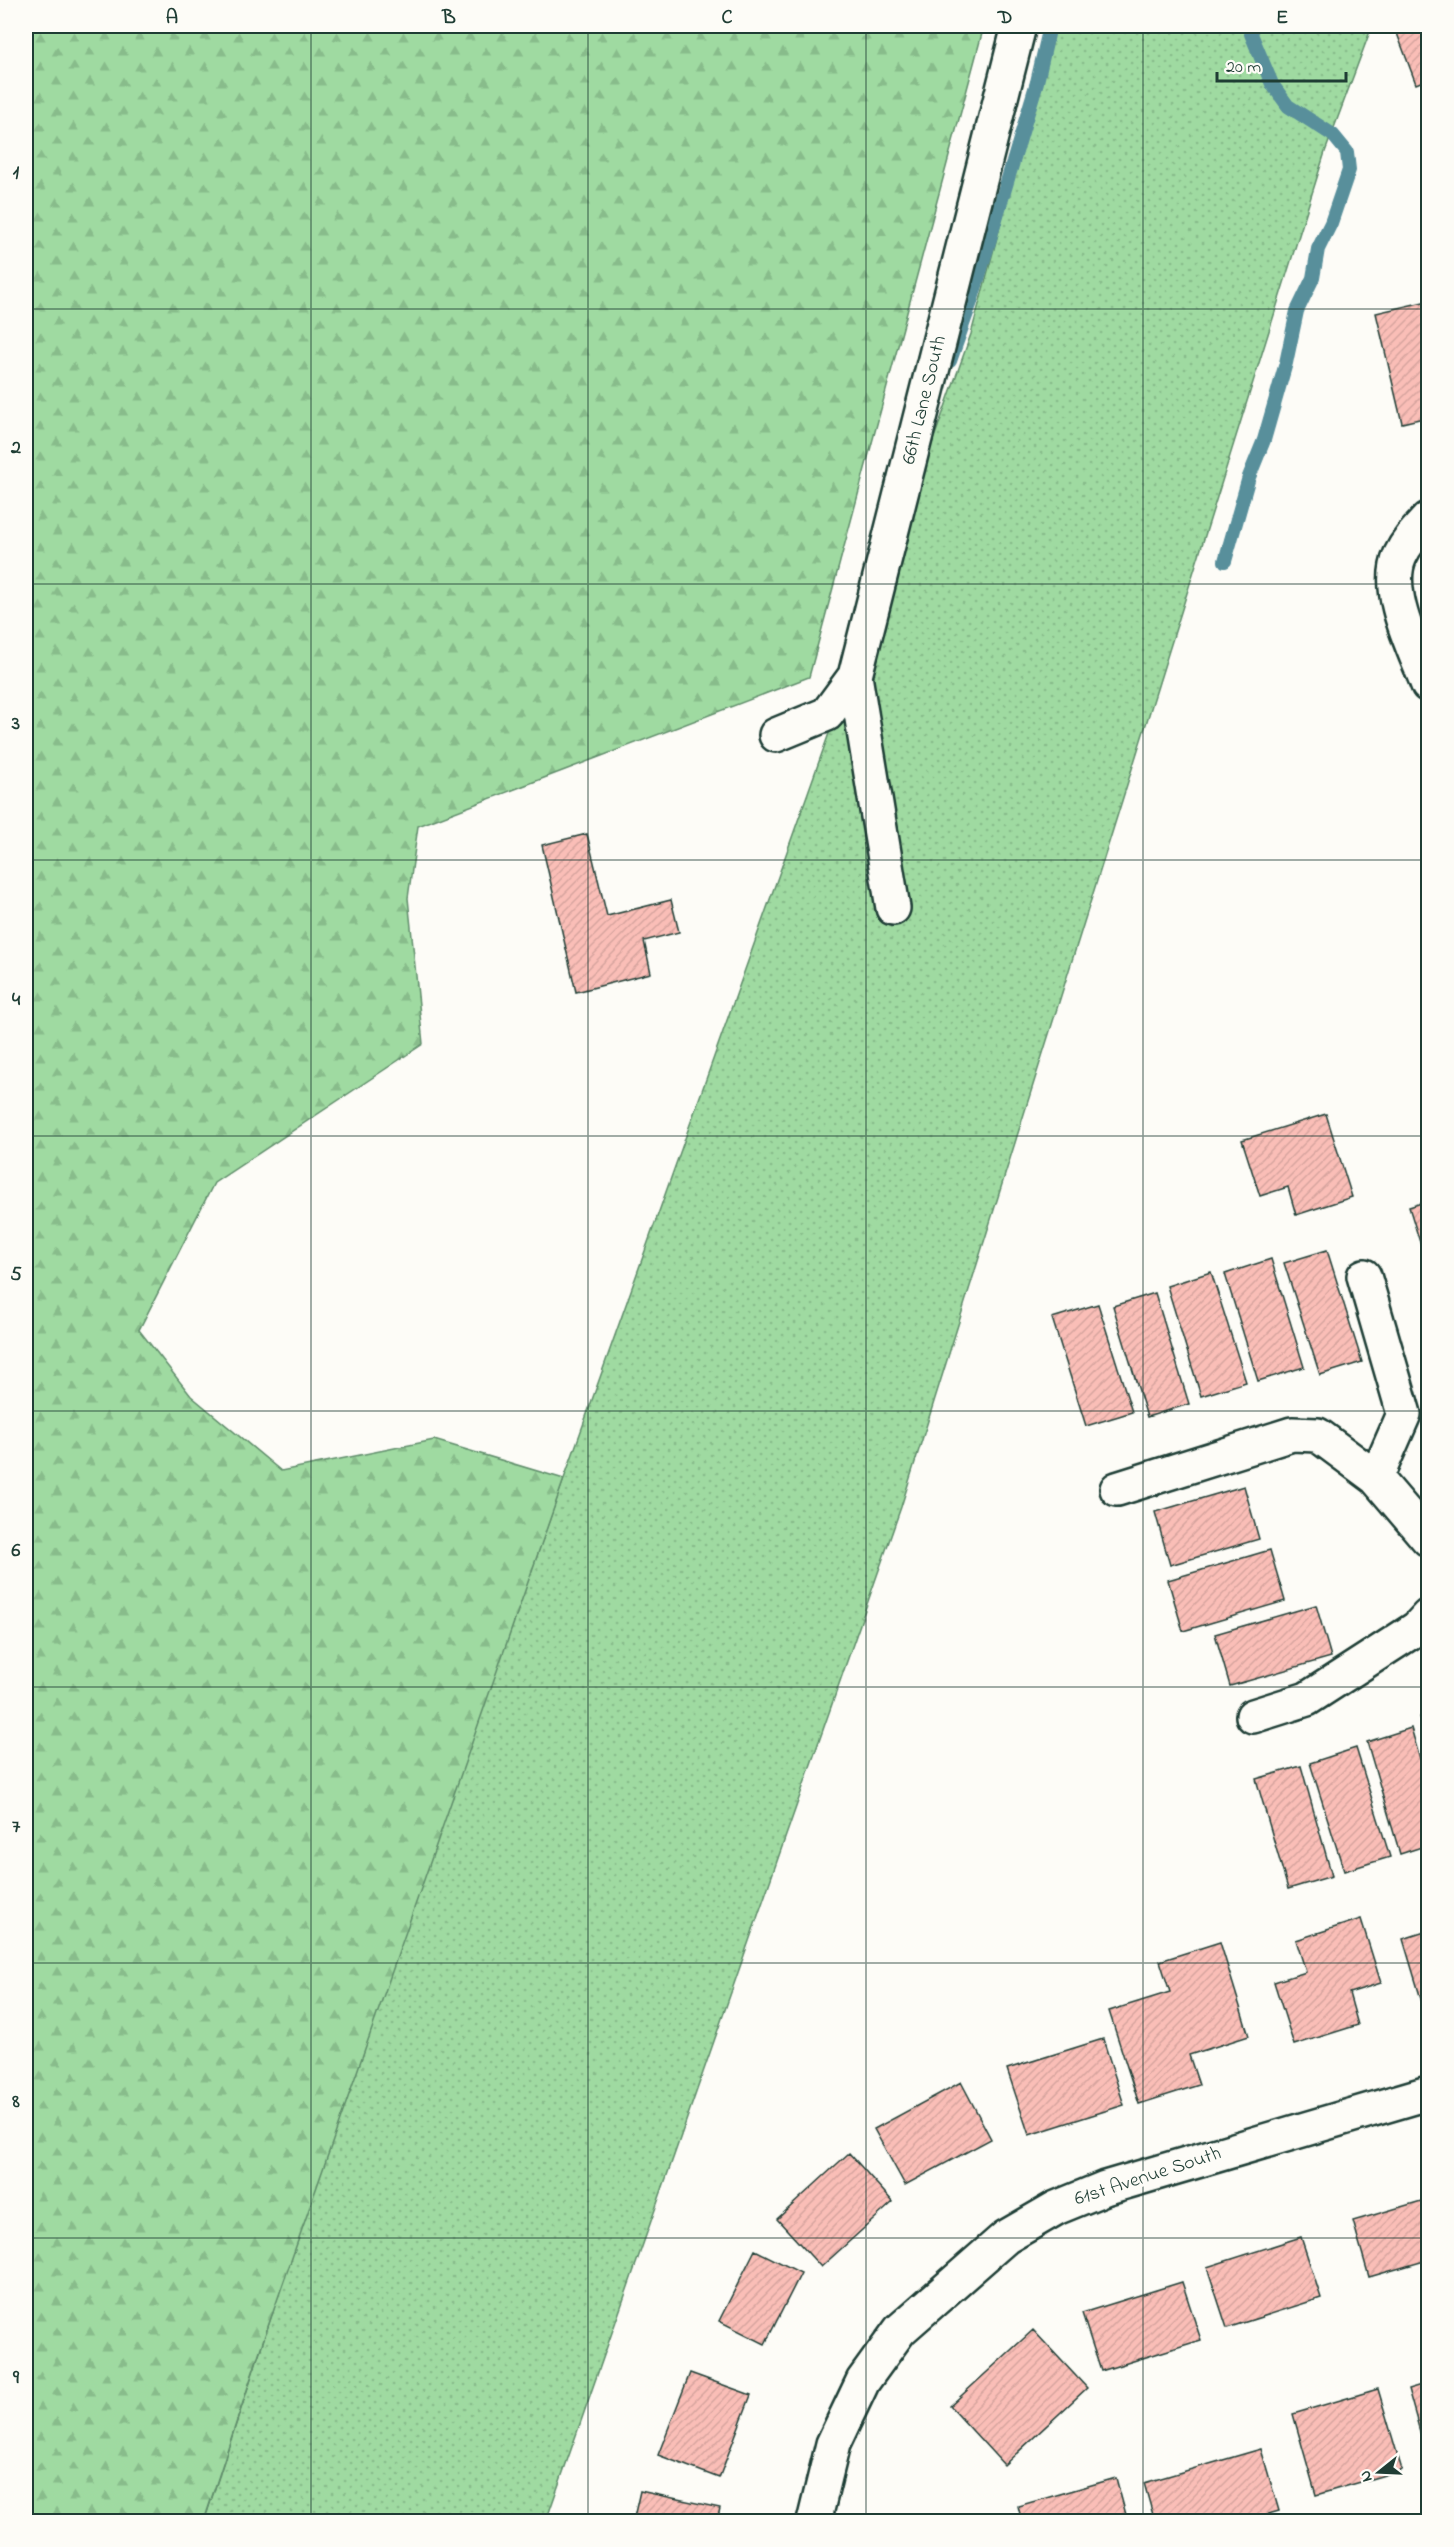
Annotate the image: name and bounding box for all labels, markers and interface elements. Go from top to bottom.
text: A [166,4,178,33]
text: B [441,4,456,33]
text: C [722,4,733,33]
text: D [997,4,1012,33]
text: E [1276,4,1288,33]
scale bar [1217,45,1346,83]
text: 20 m [1226,55,1261,81]
text: 1 [13,159,20,188]
street label: 66th Lane South [895,333,955,467]
text: 2 [10,434,21,463]
text: 3 [11,710,20,739]
text: 4 [12,986,21,1015]
text: 5 [10,1261,22,1290]
text: 6 [12,1537,21,1566]
text: 7 [12,1813,21,1842]
text: 8 [11,2088,20,2117]
street label: 61st Avenue South [1071,2140,1225,2214]
text: 9 [12,2364,20,2393]
north arrow [1349,2442,1409,2502]
text: N [1353,2467,1380,2485]

